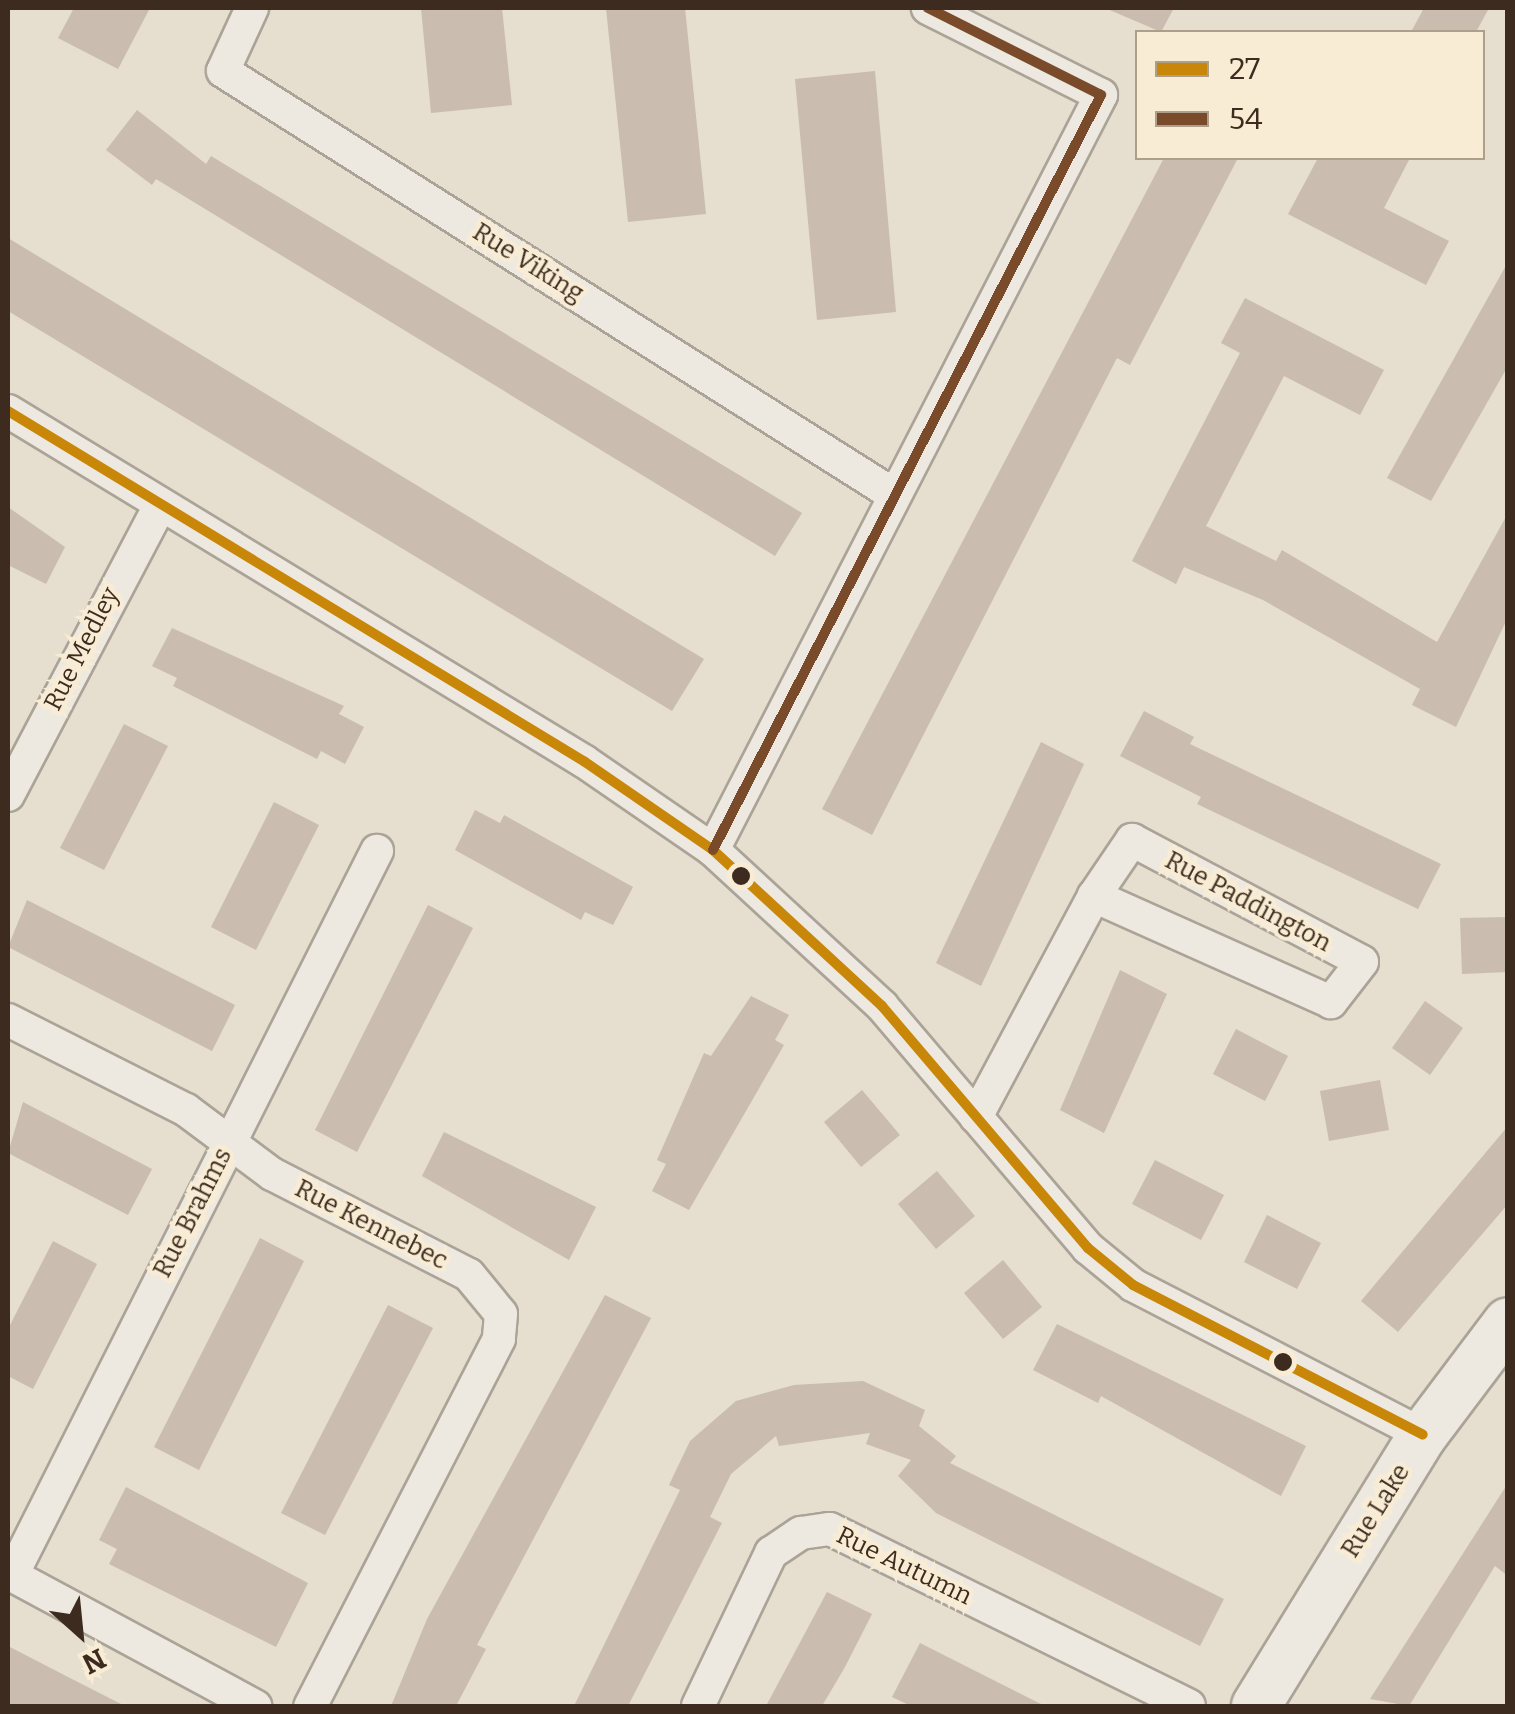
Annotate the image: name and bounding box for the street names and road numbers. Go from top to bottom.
street label: Rue Viking [467,217,589,309]
street label: Rue Medley [38,582,126,716]
street label: Rue Paddington [1160,846,1336,958]
street label: Rue Brahms [148,1143,238,1283]
street label: Rue Kennebec [290,1174,452,1276]
street label: Rue Lake [1336,1459,1416,1563]
street label: Rue Autumn [831,1520,977,1612]

